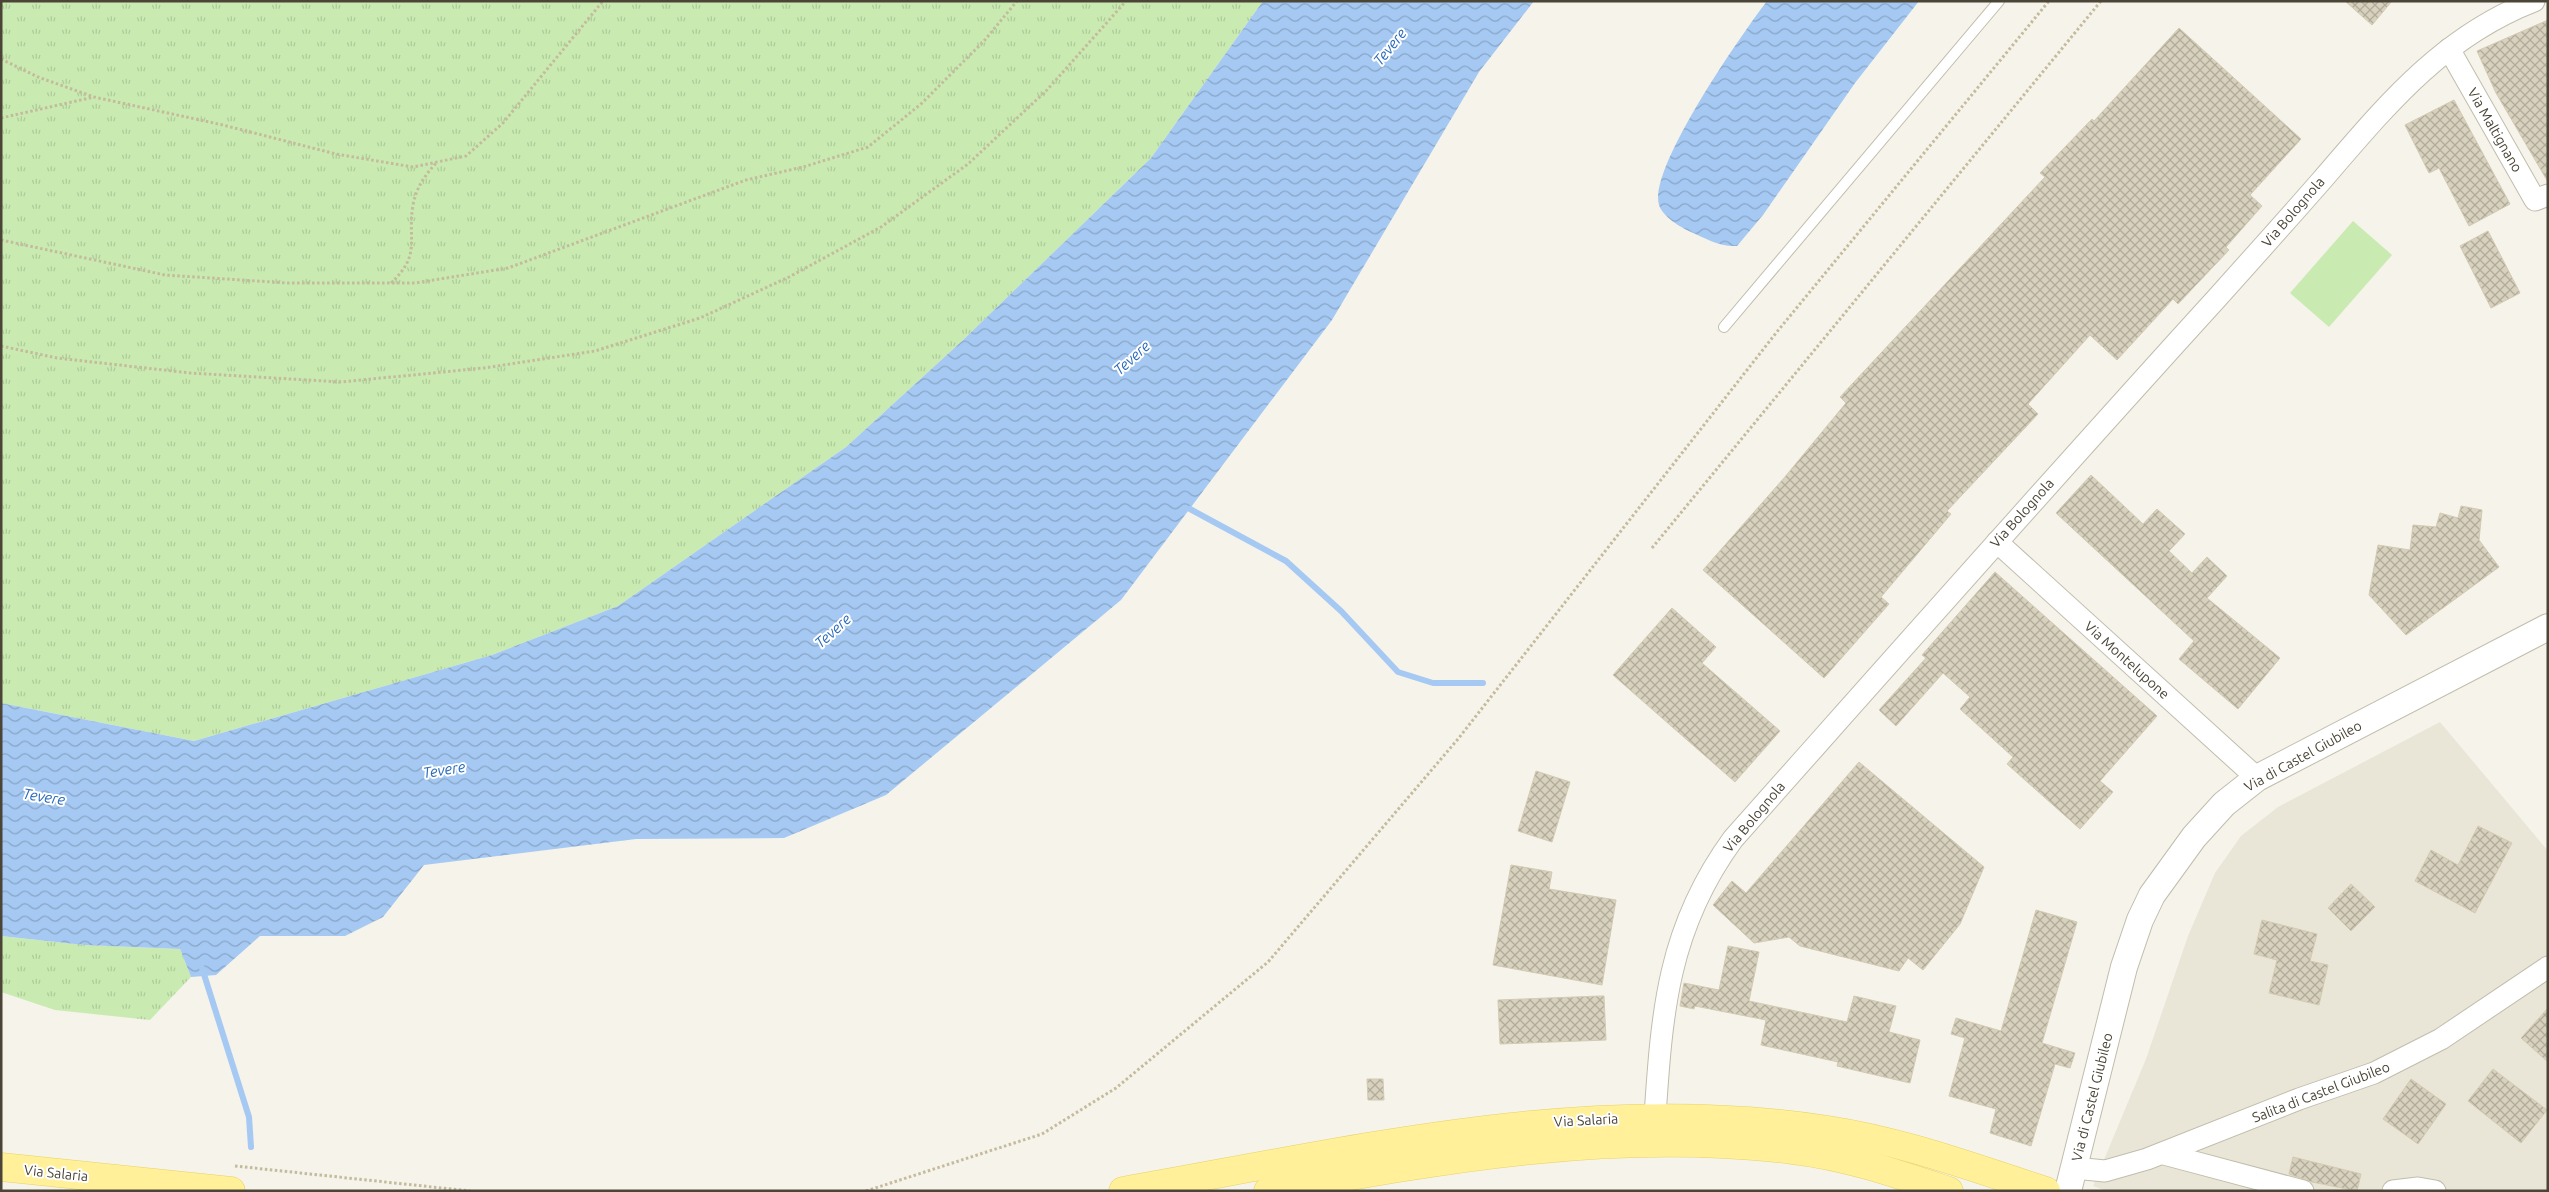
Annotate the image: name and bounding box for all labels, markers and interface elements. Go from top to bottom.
water label: Tevere [1370,24,1410,69]
street label: Via Maltignano [2464,85,2526,175]
street label: Via Bolognola [2258,174,2328,250]
water label: Tevere [1110,337,1154,378]
street label: Via Bolognola [1987,475,2057,551]
water label: Tevere [811,610,855,651]
street label: Via Montelupone [2081,618,2173,702]
street label: Via di Castel Giubileo [2242,717,2364,795]
water label: Tevere [422,758,467,781]
street label: Via Bolognola [1720,778,1788,856]
water label: Tevere [22,785,67,808]
street label: Via di Castel Giubileo [2068,1031,2116,1163]
street label: Salita di Castel Giubileo [2250,1058,2392,1126]
street label: Via Salaria [1553,1110,1619,1130]
street label: Via Salaria [23,1162,89,1184]

